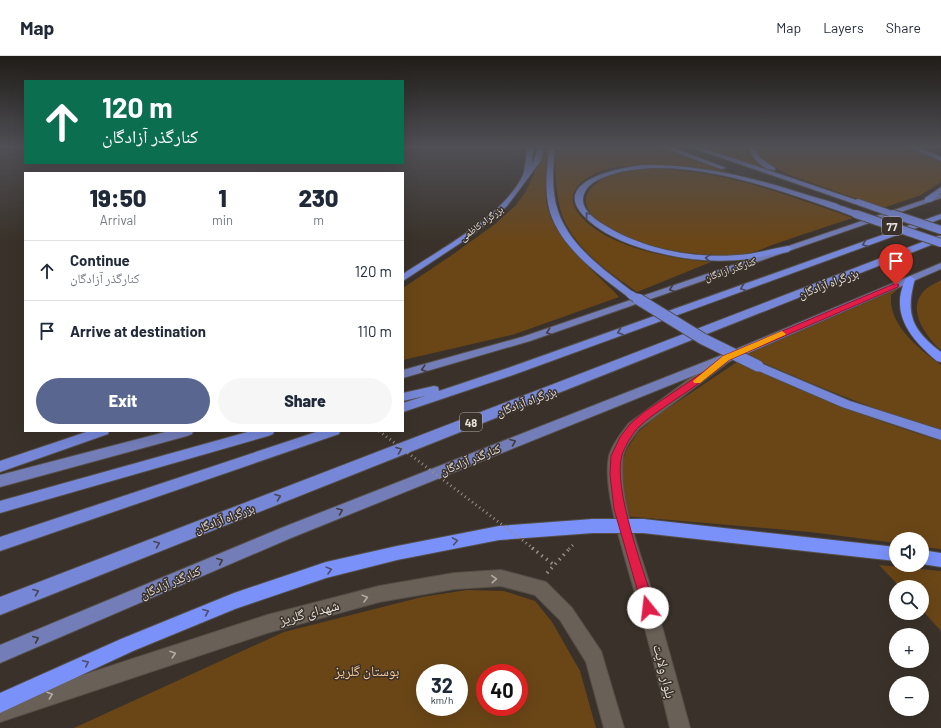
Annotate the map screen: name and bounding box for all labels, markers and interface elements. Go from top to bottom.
text: Map [20,16,54,39]
text: Map [776,19,801,36]
text: Layers [823,19,864,36]
text: Share [886,19,921,36]
text: 120 m [102,90,173,124]
icon: ahead [36,96,88,148]
text: کنارگذر آزادگان [102,125,198,147]
text: 19:50 [89,183,147,212]
text: 1 [218,183,227,212]
text: 230 [298,183,339,212]
street label: بزرگراه کاظمی [457,203,506,244]
text: Arrival [100,212,136,228]
text: min [212,212,233,228]
text: m [313,212,324,228]
one-way arrow [585,212,593,220]
road number: 77 [882,217,902,235]
one-way arrow [862,239,869,247]
pin [879,244,913,285]
icon: arrive [885,250,907,272]
text: Continue [70,251,130,269]
one-way arrow [705,253,711,262]
street label: کنارگذر آزادگان [703,255,758,284]
icon: ahead [36,260,58,282]
text: 120 m [355,262,392,280]
street label: بزرگراه آزادگان [796,265,860,302]
text: کنارگذر آزادگان [70,270,140,286]
one-way arrow [739,283,746,291]
one-way arrow [668,284,675,292]
icon: arrive [36,320,58,342]
text: Arrive at destination [70,322,206,340]
text: 110 m [358,322,392,340]
one-way arrow [546,327,553,335]
one-way arrow [617,327,624,335]
one-way arrow [421,364,428,372]
button: Exit [36,378,210,424]
button: Share [218,378,392,424]
street label: بزرگراه آزادگان [494,383,558,420]
road number: 48 [460,413,482,431]
one-way arrow [509,439,516,447]
street label: کنارگذر آزادگان [438,440,503,478]
one-way arrow [396,446,403,454]
one-way arrow [275,493,282,501]
street label: بزرگراه آزادگان [192,500,256,537]
one-way arrow [336,508,344,516]
map controls [889,532,929,716]
button: sound [889,532,929,572]
one-way arrow [452,537,458,545]
one-way arrow [154,541,161,549]
one-way arrow [216,558,223,566]
street label: کنارگذر آزادگان [138,563,203,602]
one-way arrow [325,566,332,575]
one-way arrow [491,574,497,583]
button: search [889,580,929,620]
position arrow [627,587,669,629]
one-way arrow [33,588,40,596]
one-way arrow [362,594,369,602]
street label: شهدای گلریز [276,596,341,629]
one-way arrow [202,609,209,617]
button: + [889,628,929,668]
one-way arrow [31,636,39,644]
street label: بلوار ولایت [649,642,680,700]
one-way arrow [170,650,177,658]
one-way arrow [82,660,90,668]
park label: بوستان گلریز [334,662,399,680]
speed limit sign: 40 [476,664,528,716]
text: 32 [431,673,453,697]
button: − [889,676,929,716]
one-way arrow [47,691,54,700]
text: km/h [431,694,453,706]

